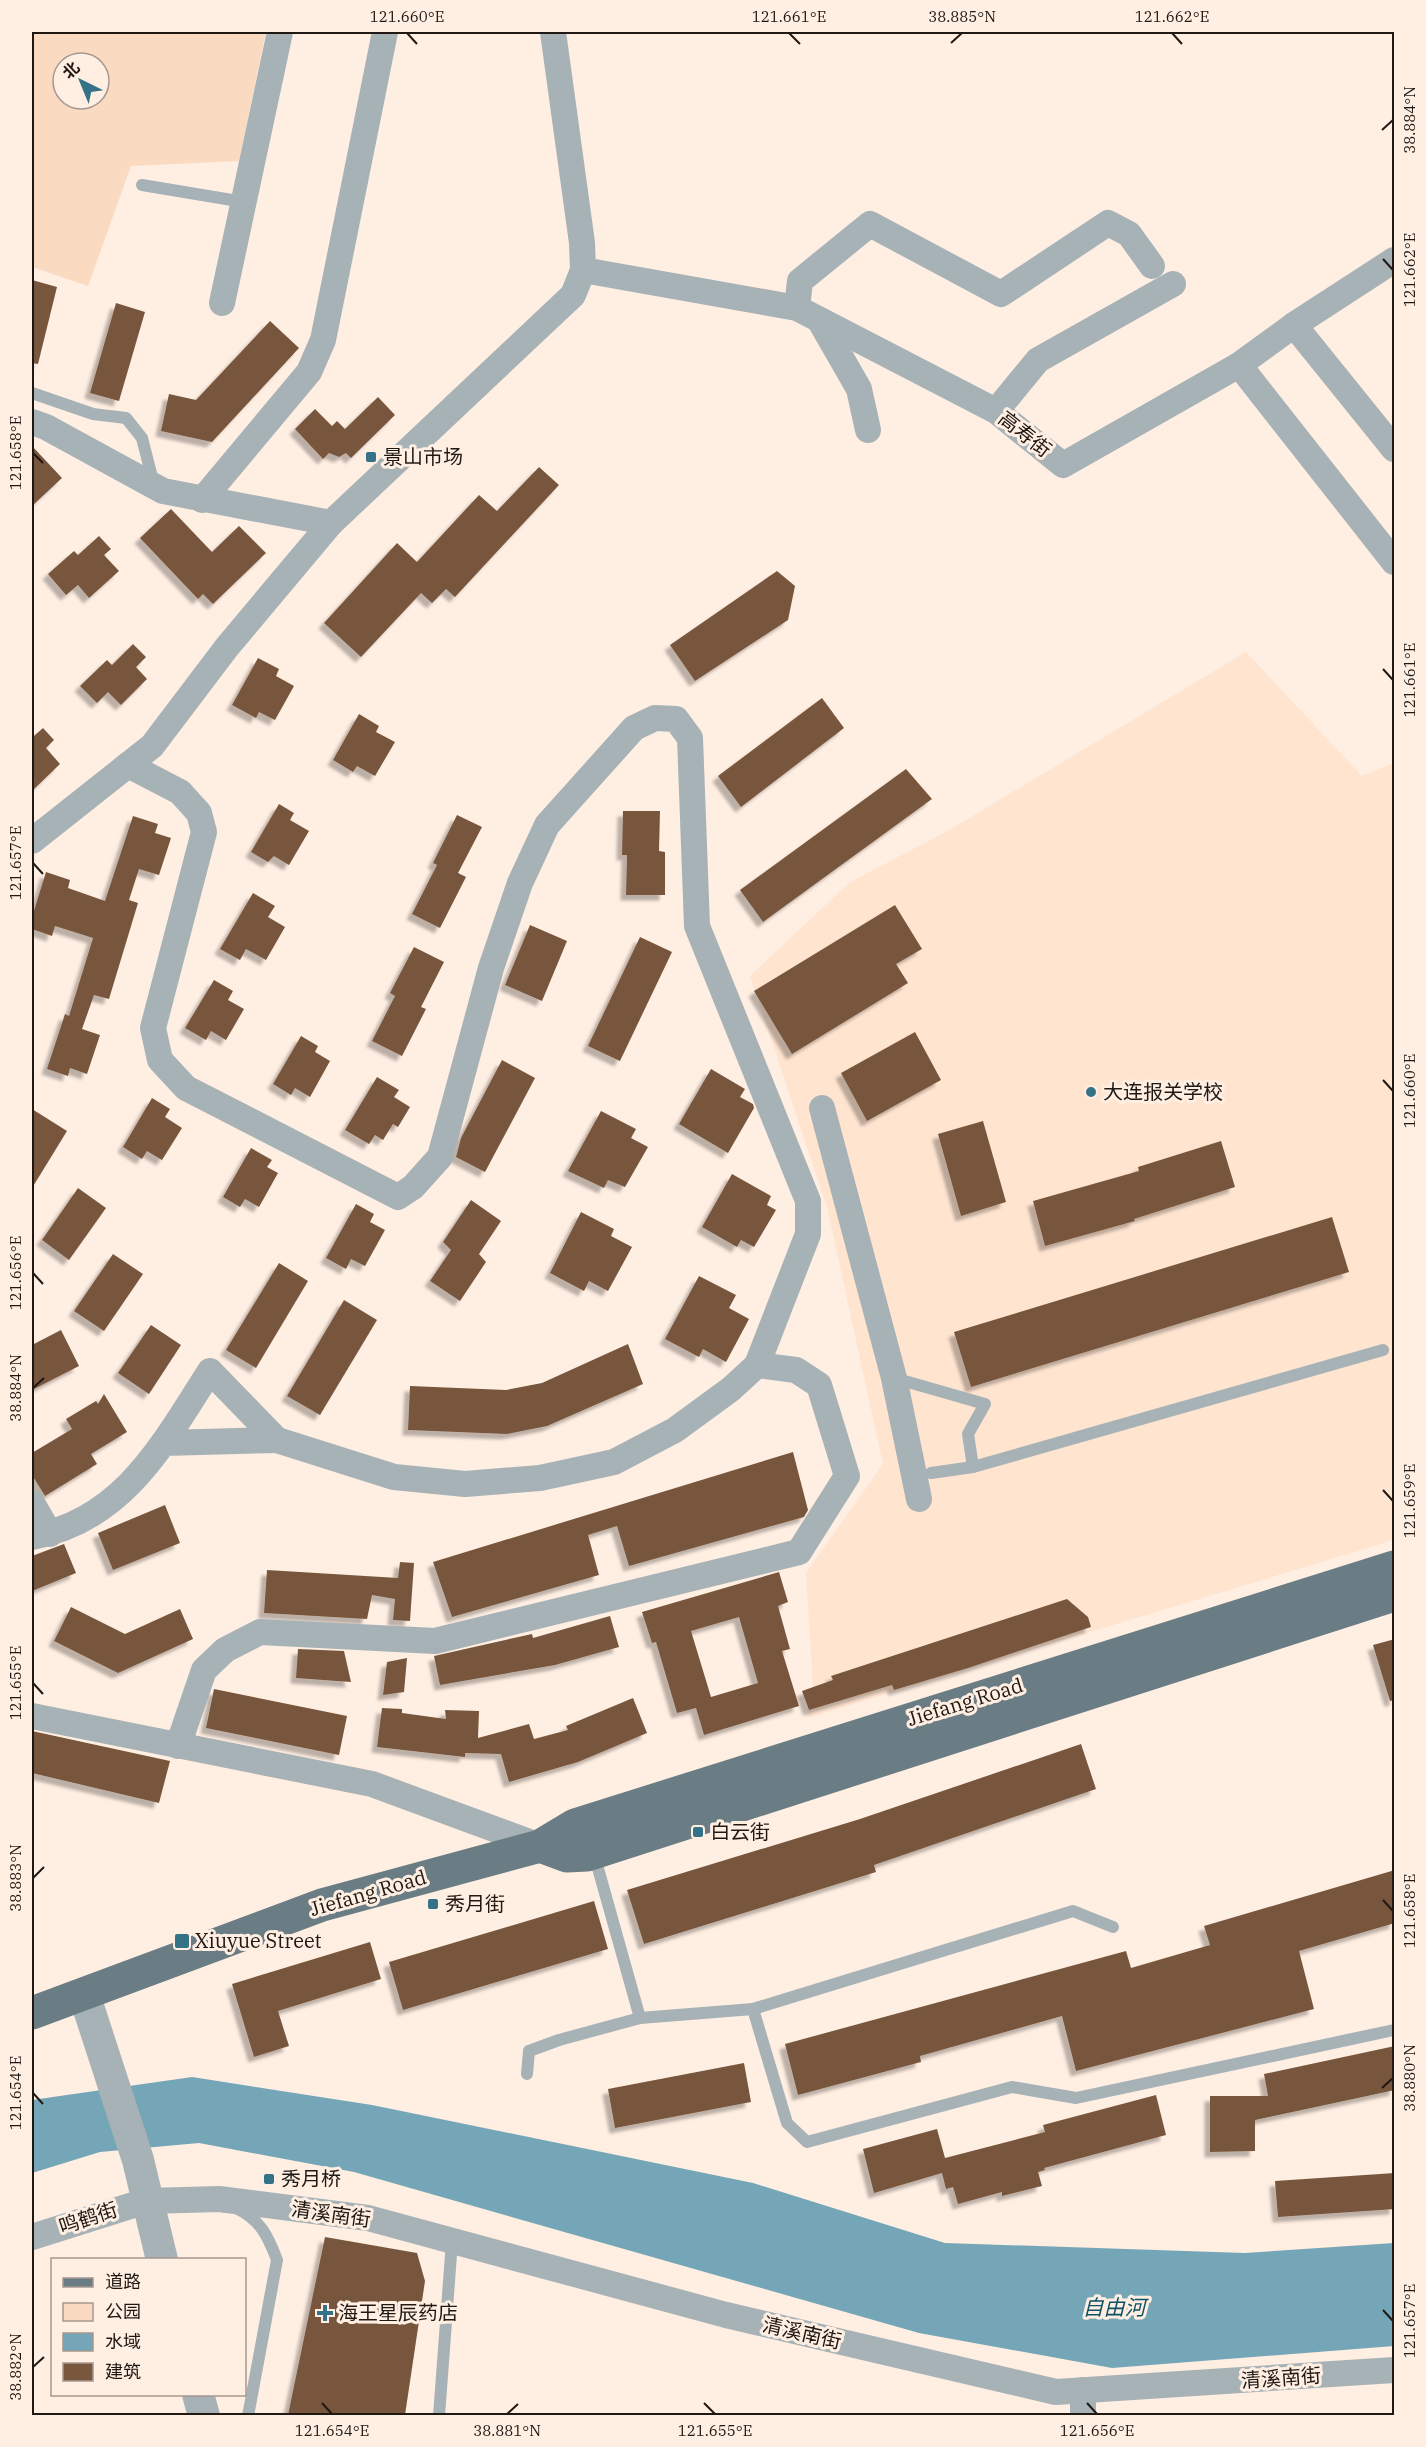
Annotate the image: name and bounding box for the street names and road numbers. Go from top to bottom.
street label: 高寿街 [993,404,1057,463]
street label: Jiefang Road [904,1671,1026,1732]
street label: Jiefang Road [307,1863,429,1922]
street label: 鸣鹤街 [55,2195,121,2240]
street label: 清溪南街 [290,2195,373,2232]
street label: 清溪南街 [760,2310,844,2355]
street label: 清溪南街 [1240,2361,1322,2394]

